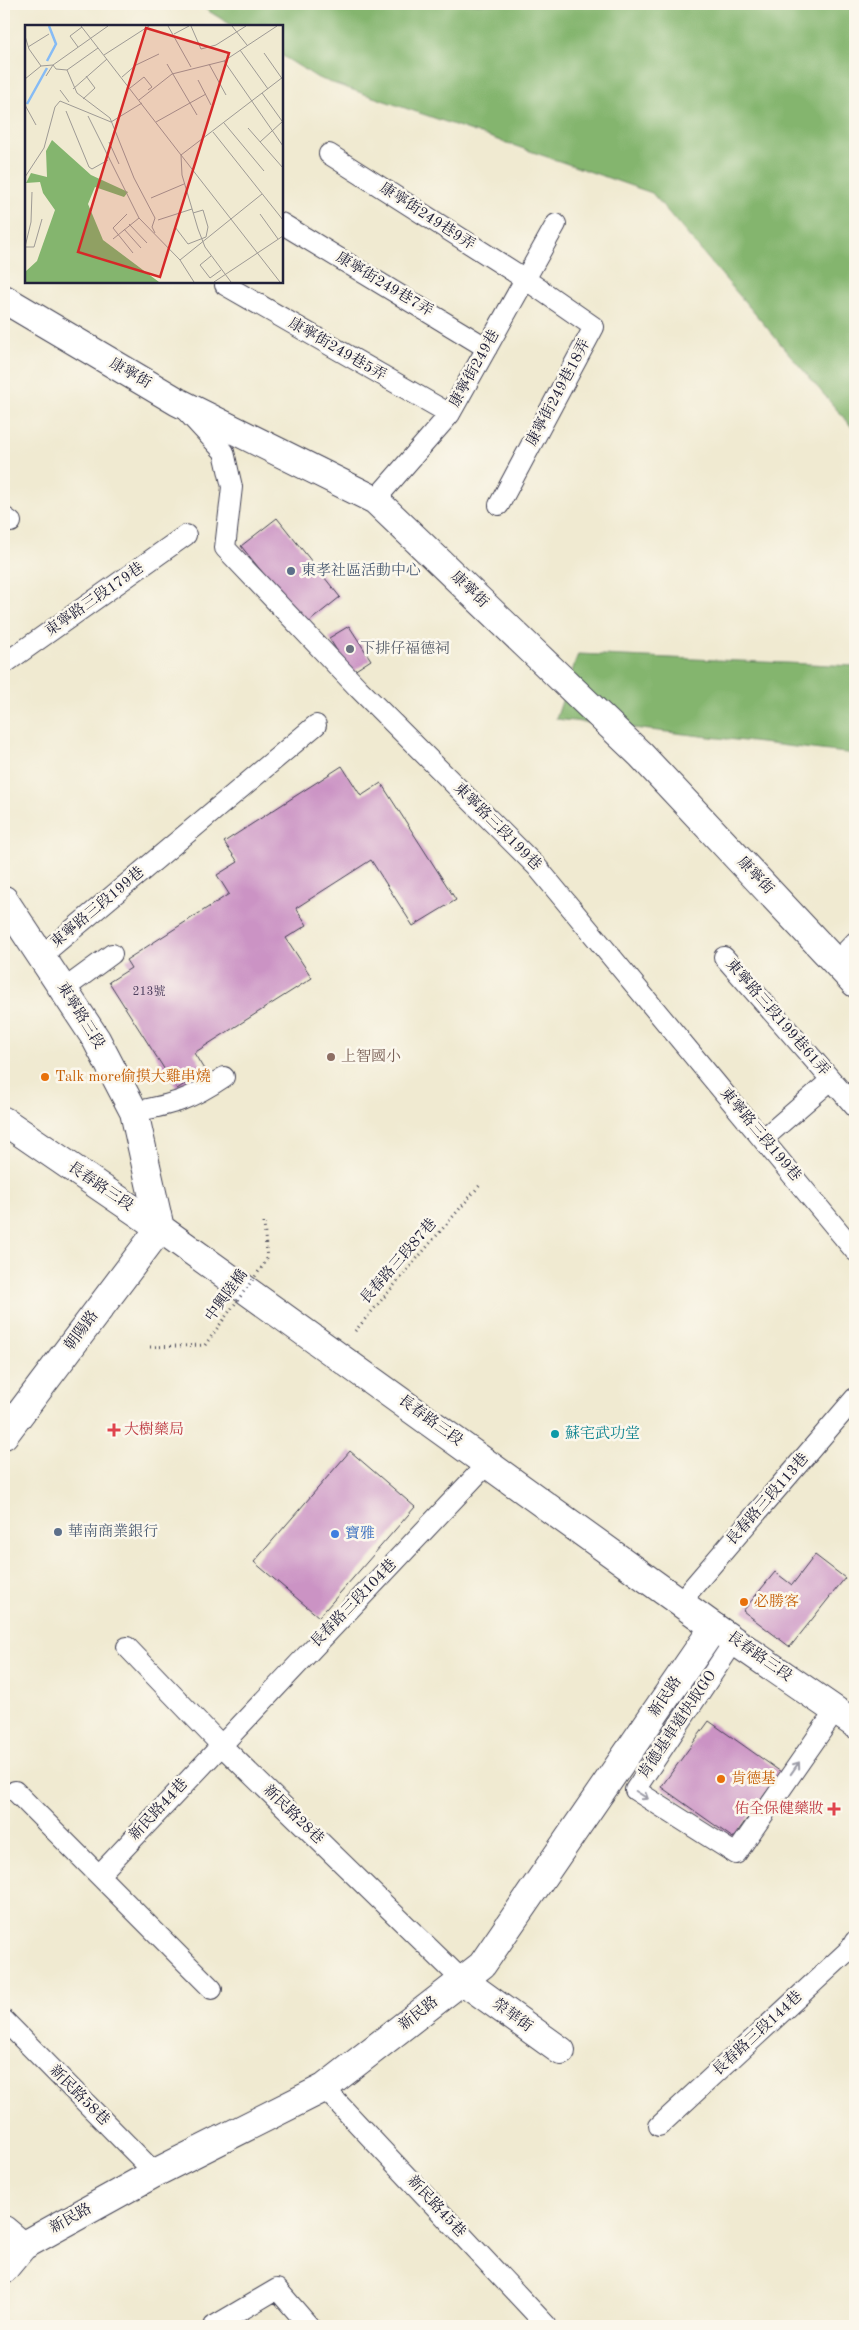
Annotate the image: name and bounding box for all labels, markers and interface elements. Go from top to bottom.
inset map [25,25,282,282]
street label: 康寧街249巷9弄 [377,178,479,253]
street label: 康寧街249巷7弄 [333,248,436,320]
street label: 康寧街249巷5弄 [286,313,390,384]
street label: 康寧街249巷 [445,326,502,410]
street label: 康寧街249巷18弄 [522,336,593,449]
street label: 康寧街 [107,354,155,392]
street label: 東寧路三段179巷 [41,558,147,639]
place label: 東孝社區活動中心 [301,562,421,579]
marker: 東孝社區活動中心 [285,565,297,577]
street label: 康寧街 [448,567,492,611]
place label: 下排仔福德祠 [360,640,450,657]
marker: 下排仔福德祠 [344,643,356,655]
street label: 東寧路三段199巷 [451,779,545,873]
street label: 康寧街 [734,852,778,898]
street label: 東寧路三段199巷 [47,863,147,951]
street label: 東寧路三段199巷61弄 [723,955,834,1079]
street label: 東寧路三段 [54,979,109,1052]
house number: 213號 [133,984,165,998]
place label: 上智國小 [341,1048,401,1065]
marker: 上智國小 [325,1051,337,1063]
place label: Talk more偷摸大雞串燒 [55,1068,211,1085]
marker: Talk more偷摸大雞串燒 [39,1071,51,1083]
street label: 東寧路三段199巷 [717,1084,805,1184]
street label: 長春路三段 [65,1158,136,1214]
street label: 長春路三段87巷 [357,1215,440,1307]
street label: 中興陸橋 [202,1266,251,1325]
street label: 朝陽路 [61,1307,102,1353]
street label: 長春路三段 [395,1391,466,1449]
place label: 大樹藥局 [124,1421,184,1438]
marker: 大樹藥局 [108,1424,120,1436]
place label: 蘇宅武功堂 [565,1425,640,1442]
marker: 蘇宅武功堂 [549,1428,561,1440]
street label: 長春路三段113巷 [723,1450,812,1549]
place label: 華南商業銀行 [68,1523,158,1540]
place label: 寶雅 [345,1525,375,1542]
marker: 華南商業銀行 [52,1526,64,1538]
marker: 寶雅 [329,1528,341,1540]
street label: 長春路三段104巷 [307,1556,400,1651]
place label: 必勝客 [754,1593,799,1610]
marker: 必勝客 [738,1596,750,1608]
street label: 長春路三段 [724,1628,795,1685]
street label: 肯德基車道快取GO [635,1667,720,1782]
street label: 新民路 [646,1673,685,1720]
one-way arrow [790,1762,800,1776]
place label: 肯德基 [731,1770,776,1787]
marker: 肯德基 [715,1773,727,1785]
street label: 新民路44巷 [126,1775,191,1843]
street label: 新民路28巷 [260,1781,327,1847]
one-way arrow [635,1790,649,1800]
place label: 佑全保健藥妝 [734,1800,824,1817]
marker: 佑全保健藥妝 [828,1803,840,1815]
street label: 長春路三段144巷 [709,1987,806,2079]
street label: 新民路 [395,1993,441,2034]
street label: 榮華街 [489,1995,536,2035]
street label: 新民路58巷 [46,2062,113,2129]
street label: 新民路45巷 [404,2172,469,2240]
street label: 新民路 [47,2200,94,2236]

